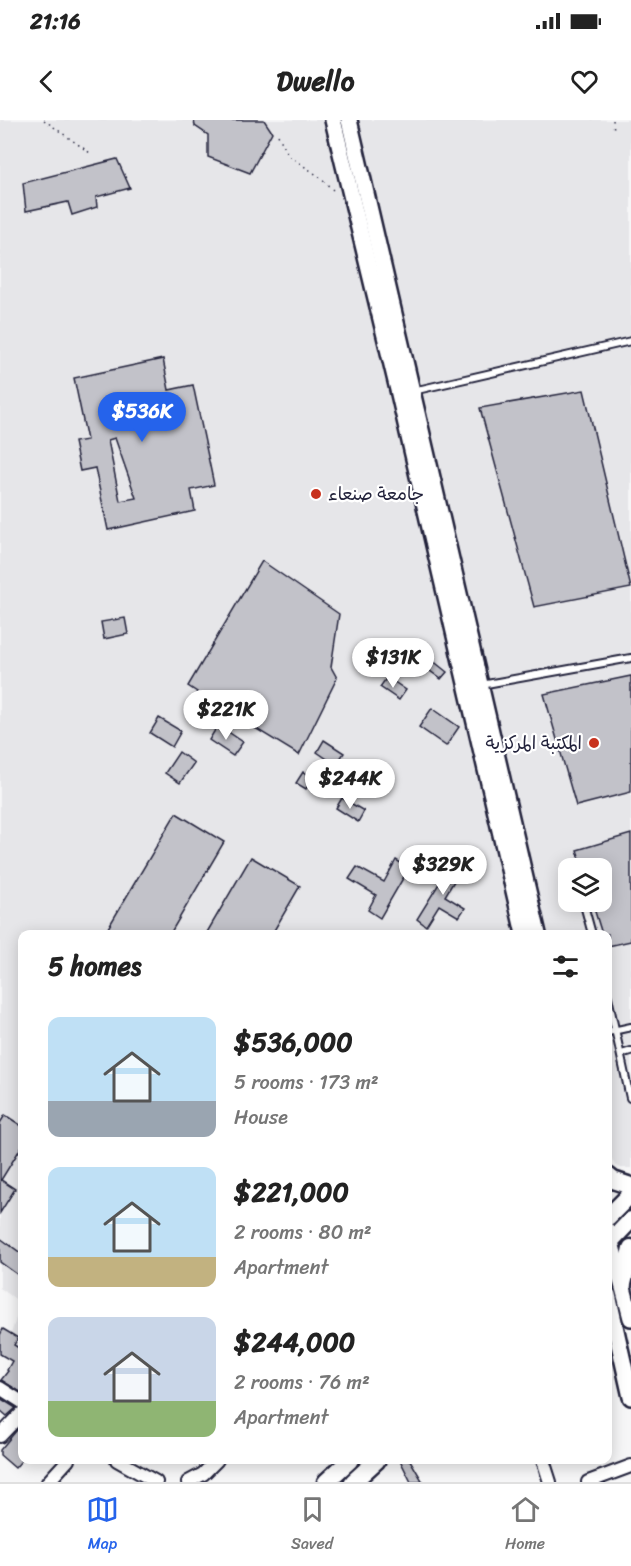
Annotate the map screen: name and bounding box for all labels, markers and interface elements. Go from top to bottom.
text: 21:16 [30,2,81,41]
text: Dwello [277,57,354,105]
icon: back [30,65,63,98]
icon: heart [568,65,601,98]
pin: $536K [100,392,184,443]
text: $536K [112,394,172,429]
place label: جامعة صنعاء [328,478,424,510]
marker: جامعة صنعاء [309,487,323,501]
pin: $131K [351,638,435,689]
text: $131K [366,640,420,675]
pin: $221K [184,690,268,741]
text: $221K [197,692,255,727]
place label: المكتبة المركزية [486,727,582,759]
marker: المكتبة المركزية [587,736,601,750]
pin: $244K [308,759,392,810]
text: $244K [319,761,381,796]
pin: $329K [401,845,485,896]
text: $329K [413,847,473,882]
map controls [558,858,612,912]
button: layers [558,858,612,912]
text: 5 homes [48,943,141,989]
icon: filters [549,950,582,983]
text: $536,000 [234,1019,353,1065]
icon: home [96,1041,168,1113]
text: 5 rooms · 173 m² [234,1065,379,1100]
text: House [234,1100,288,1135]
text: $221,000 [234,1169,349,1215]
icon: home [96,1191,168,1263]
text: 2 rooms · 80 m² [234,1215,372,1250]
text: Apartment [234,1250,328,1285]
text: $244,000 [234,1319,355,1365]
icon: home [96,1341,168,1413]
text: 2 rooms · 76 m² [234,1365,370,1400]
text: Apartment [234,1400,328,1435]
tab: Map [86,1493,119,1558]
tab: Saved [291,1493,333,1558]
tab: Home [505,1493,545,1558]

